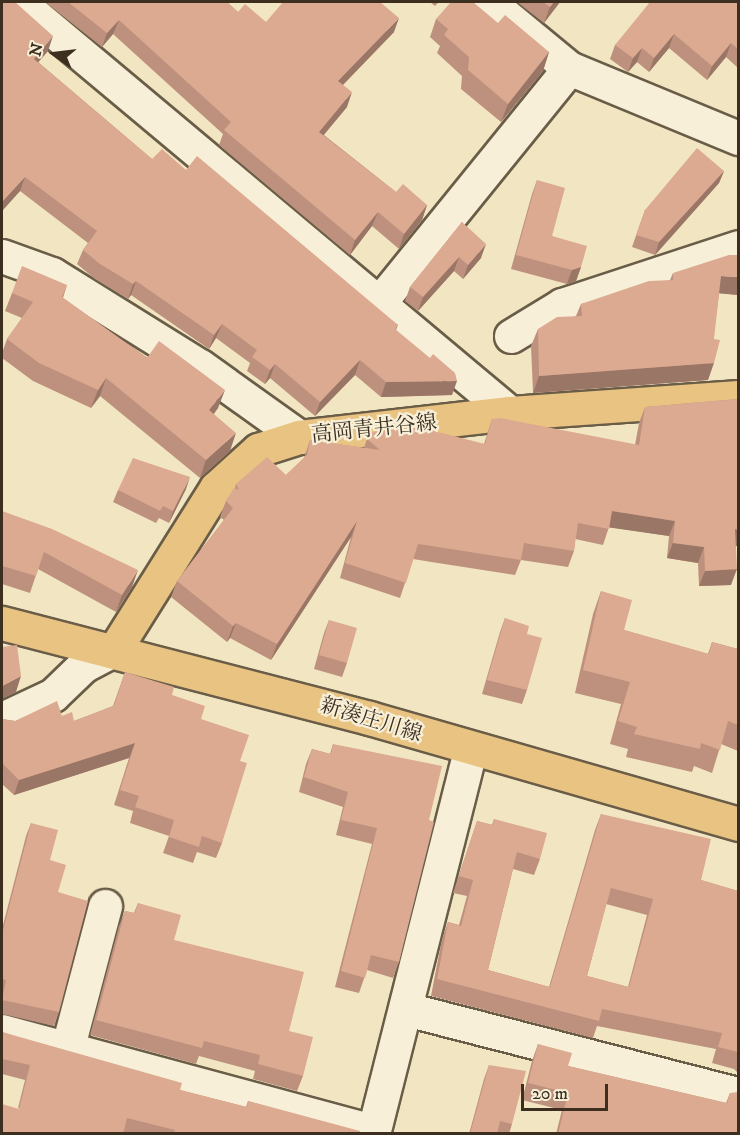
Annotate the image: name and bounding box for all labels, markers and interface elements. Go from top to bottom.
north arrow [24,24,84,84]
text: N [25,41,48,58]
street label: 高岡青井谷線 [310,410,438,448]
street label: 新湊庄川線 [317,693,425,747]
scale bar [524,1072,611,1110]
text: 20 m [532,1083,568,1105]

